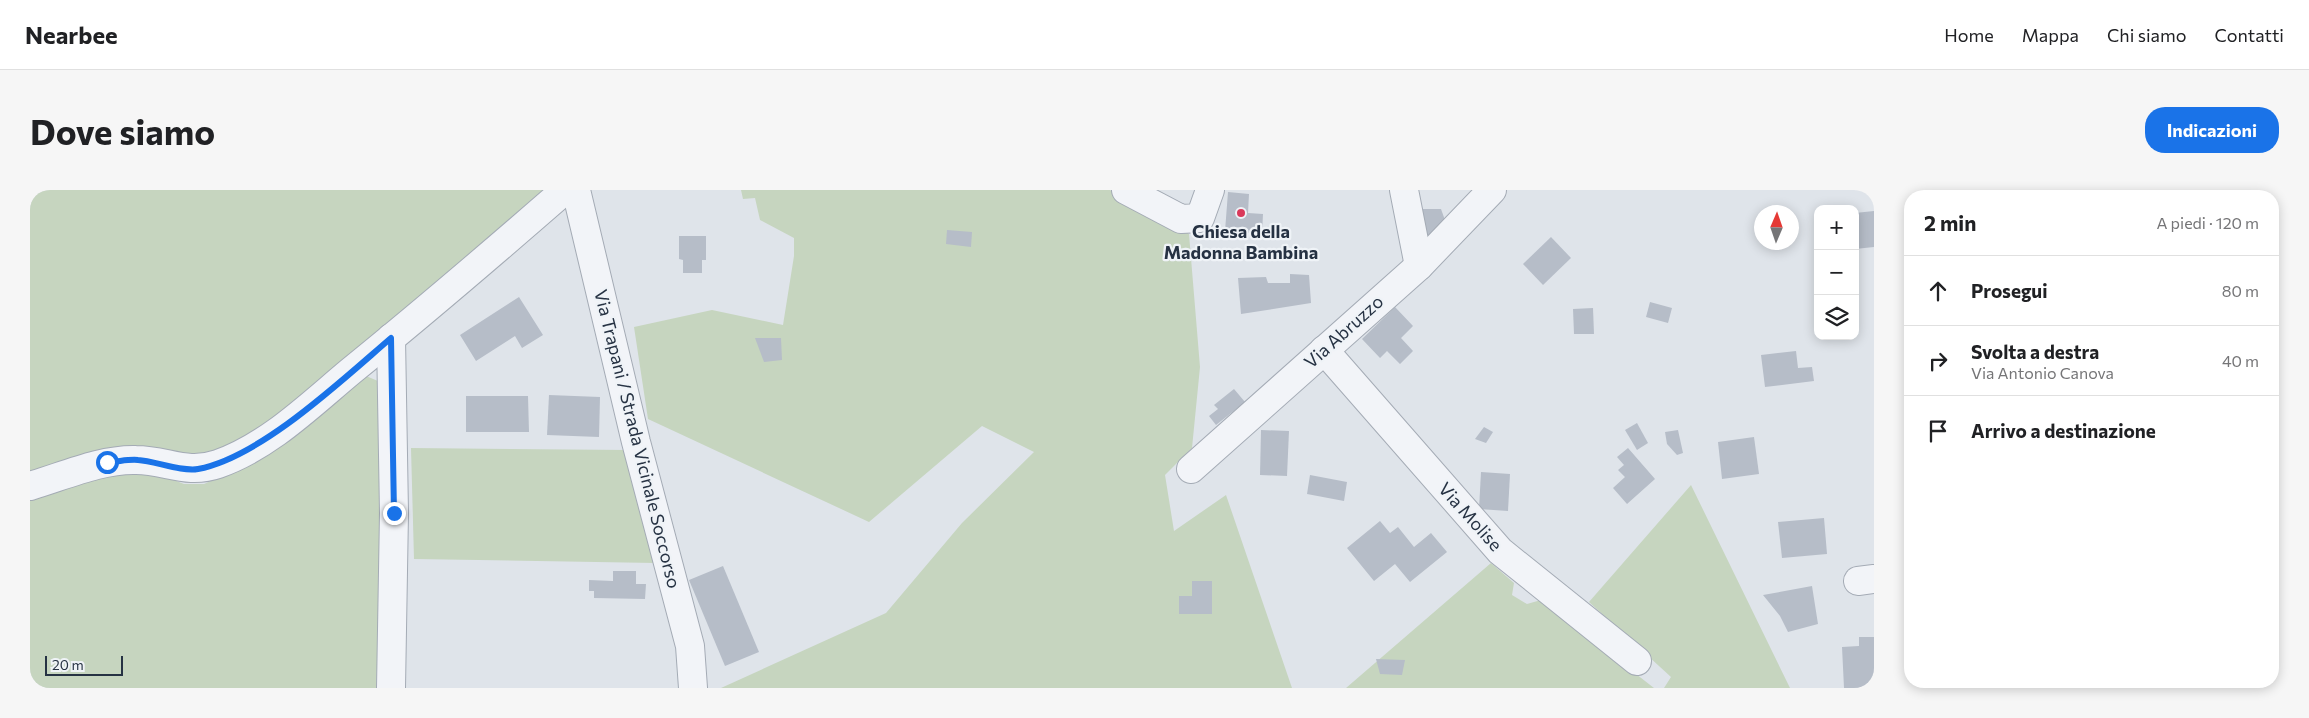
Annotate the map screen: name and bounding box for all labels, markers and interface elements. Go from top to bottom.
text: Nearbee [25,20,118,49]
text: Home [1944,24,1994,46]
text: Mappa [2022,24,2079,46]
text: Chi siamo [2107,24,2186,46]
text: Contatti [2214,24,2284,46]
button: Indicazioni [2145,107,2279,153]
text: Dove siamo [30,109,215,152]
north arrow [1754,205,1799,250]
map controls [1814,205,1859,340]
button: + [1814,205,1859,250]
marker: Chiesa della Madonna Bambina [1235,207,1247,219]
text: 2 min [1924,210,1976,235]
text: A piedi · 120 m [2156,213,2259,232]
place label: Chiesa della Madonna Bambina [1164,220,1318,263]
button: − [1814,250,1859,295]
icon: ahead [1924,277,1952,305]
text: Prosegui [1971,279,2048,302]
text: 80 m [2222,281,2259,300]
street label: Via Trapani / Strada Vicinale Soccorso [590,287,686,590]
street label: Via Abruzzo [1299,290,1387,372]
button: layers [1814,295,1859,340]
text: Svolta a destra [1971,340,2099,363]
icon: right [1924,347,1952,375]
text: 40 m [2222,351,2259,370]
text: Via Antonio Canova [1971,363,2114,382]
icon: arrive [1924,417,1952,445]
text: Arrivo a destinazione [1971,419,2156,442]
route start [96,451,119,474]
street label: Via Molise [1434,478,1507,555]
route end [383,502,406,525]
scale bar [45,653,122,676]
text: 20 m [52,656,84,673]

